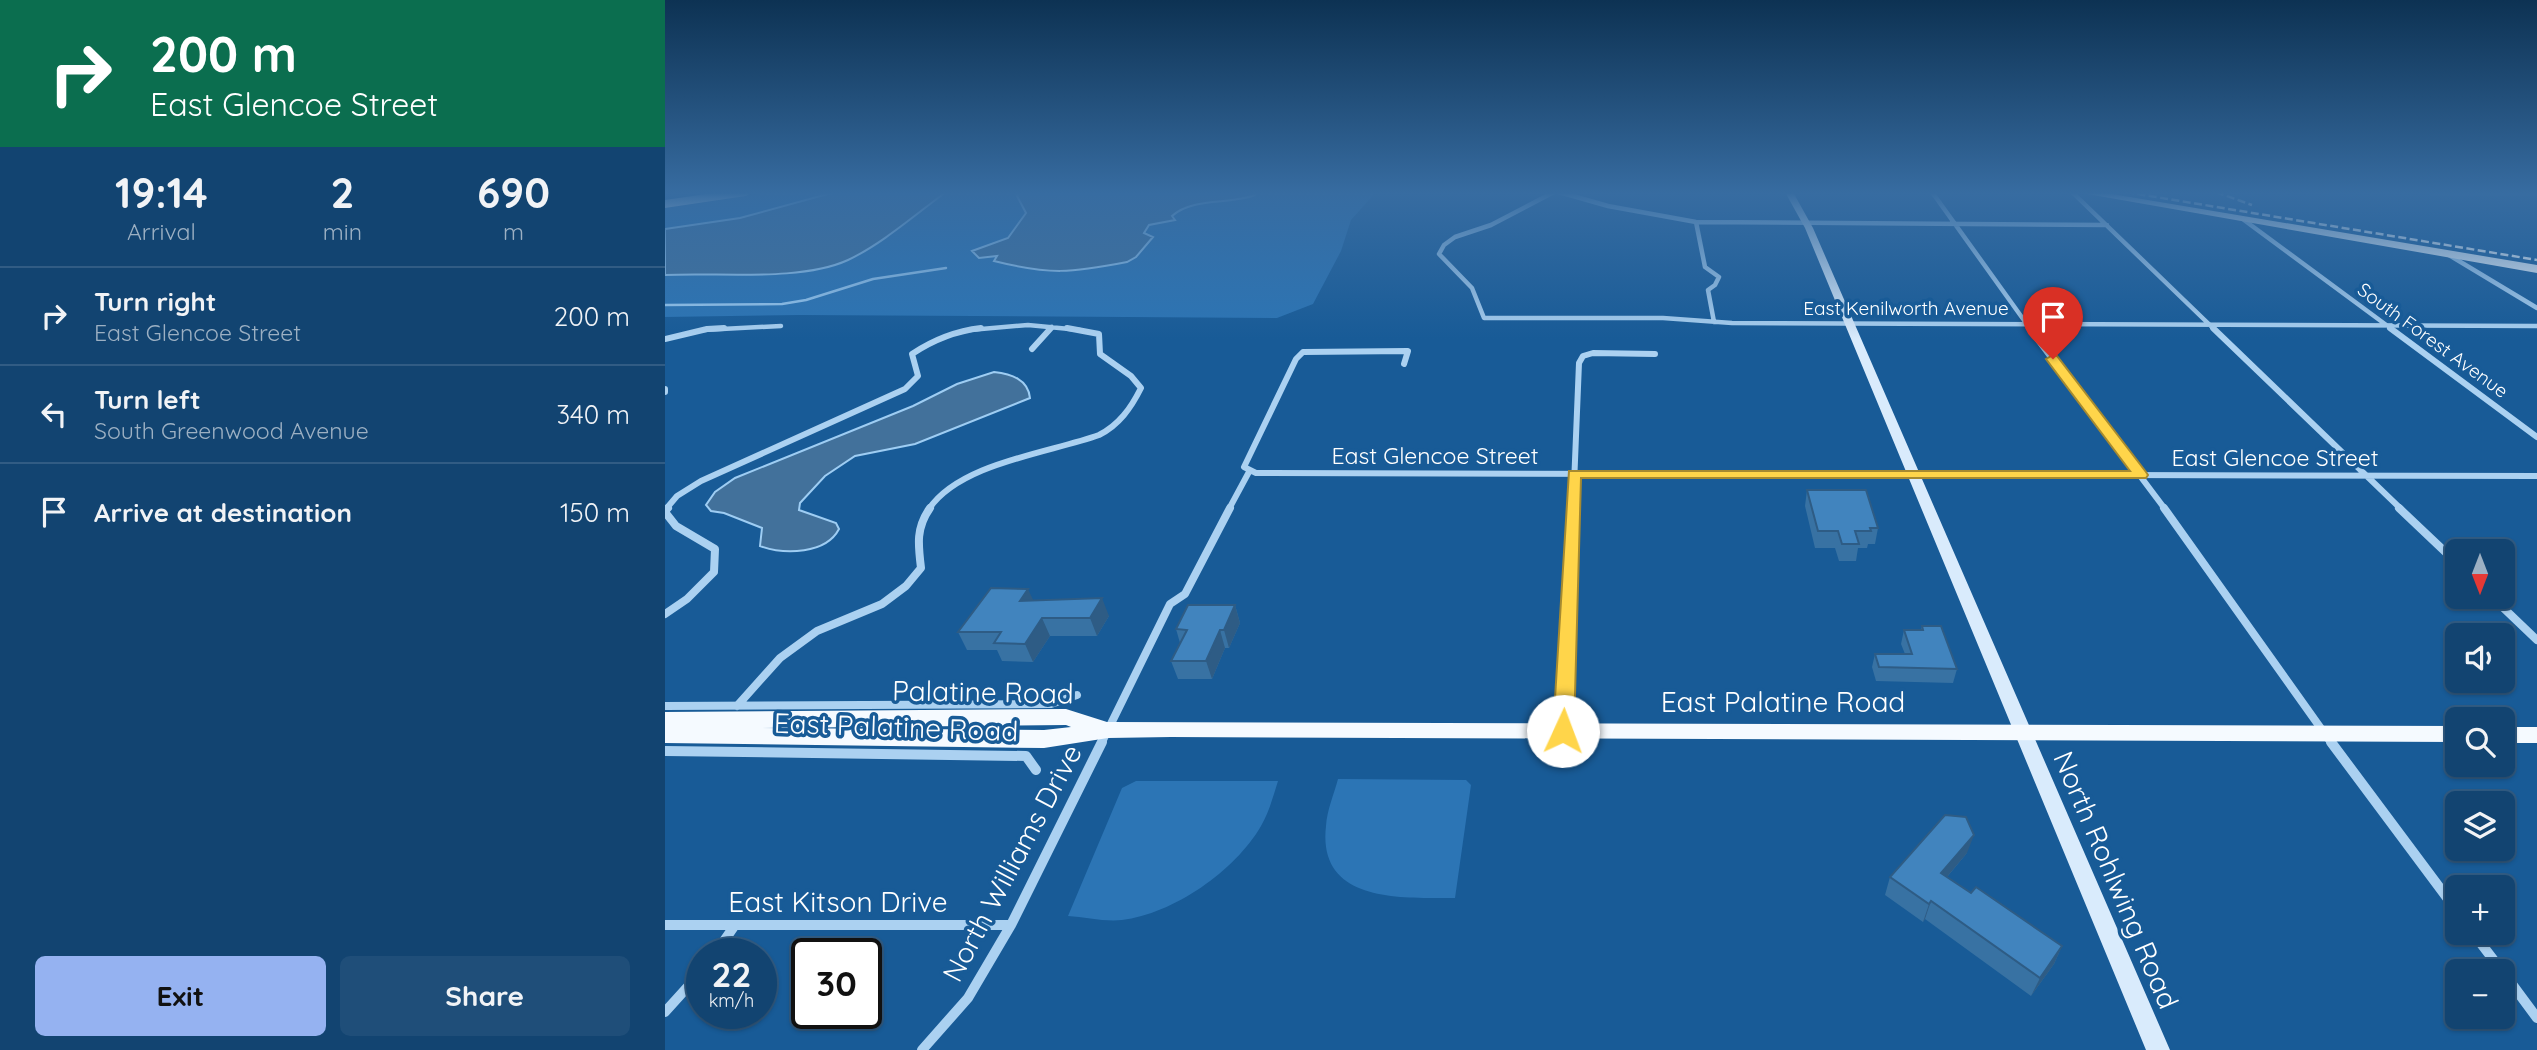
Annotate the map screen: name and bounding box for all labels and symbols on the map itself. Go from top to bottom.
street label: South Forest Avenue [2353,277,2513,403]
pin [2023,287,2083,359]
street label: East Kenilworth Avenue [1803,296,2009,320]
street label: East Glencoe Street [1331,441,1539,470]
street label: East Glencoe Street [2171,443,2379,472]
north arrow [2445,539,2515,609]
street label: Palatine Road [892,672,1074,711]
street label: East Palatine Road [1661,684,1905,719]
position arrow [1526,694,1600,768]
street label: East Palatine Road [773,705,1019,748]
street label: North Williams Drive [934,738,1089,987]
street label: North Rohlwing Road [2046,746,2187,1014]
street label: East Kitson Drive [728,884,948,919]
speed limit sign: 30 [791,938,882,1029]

